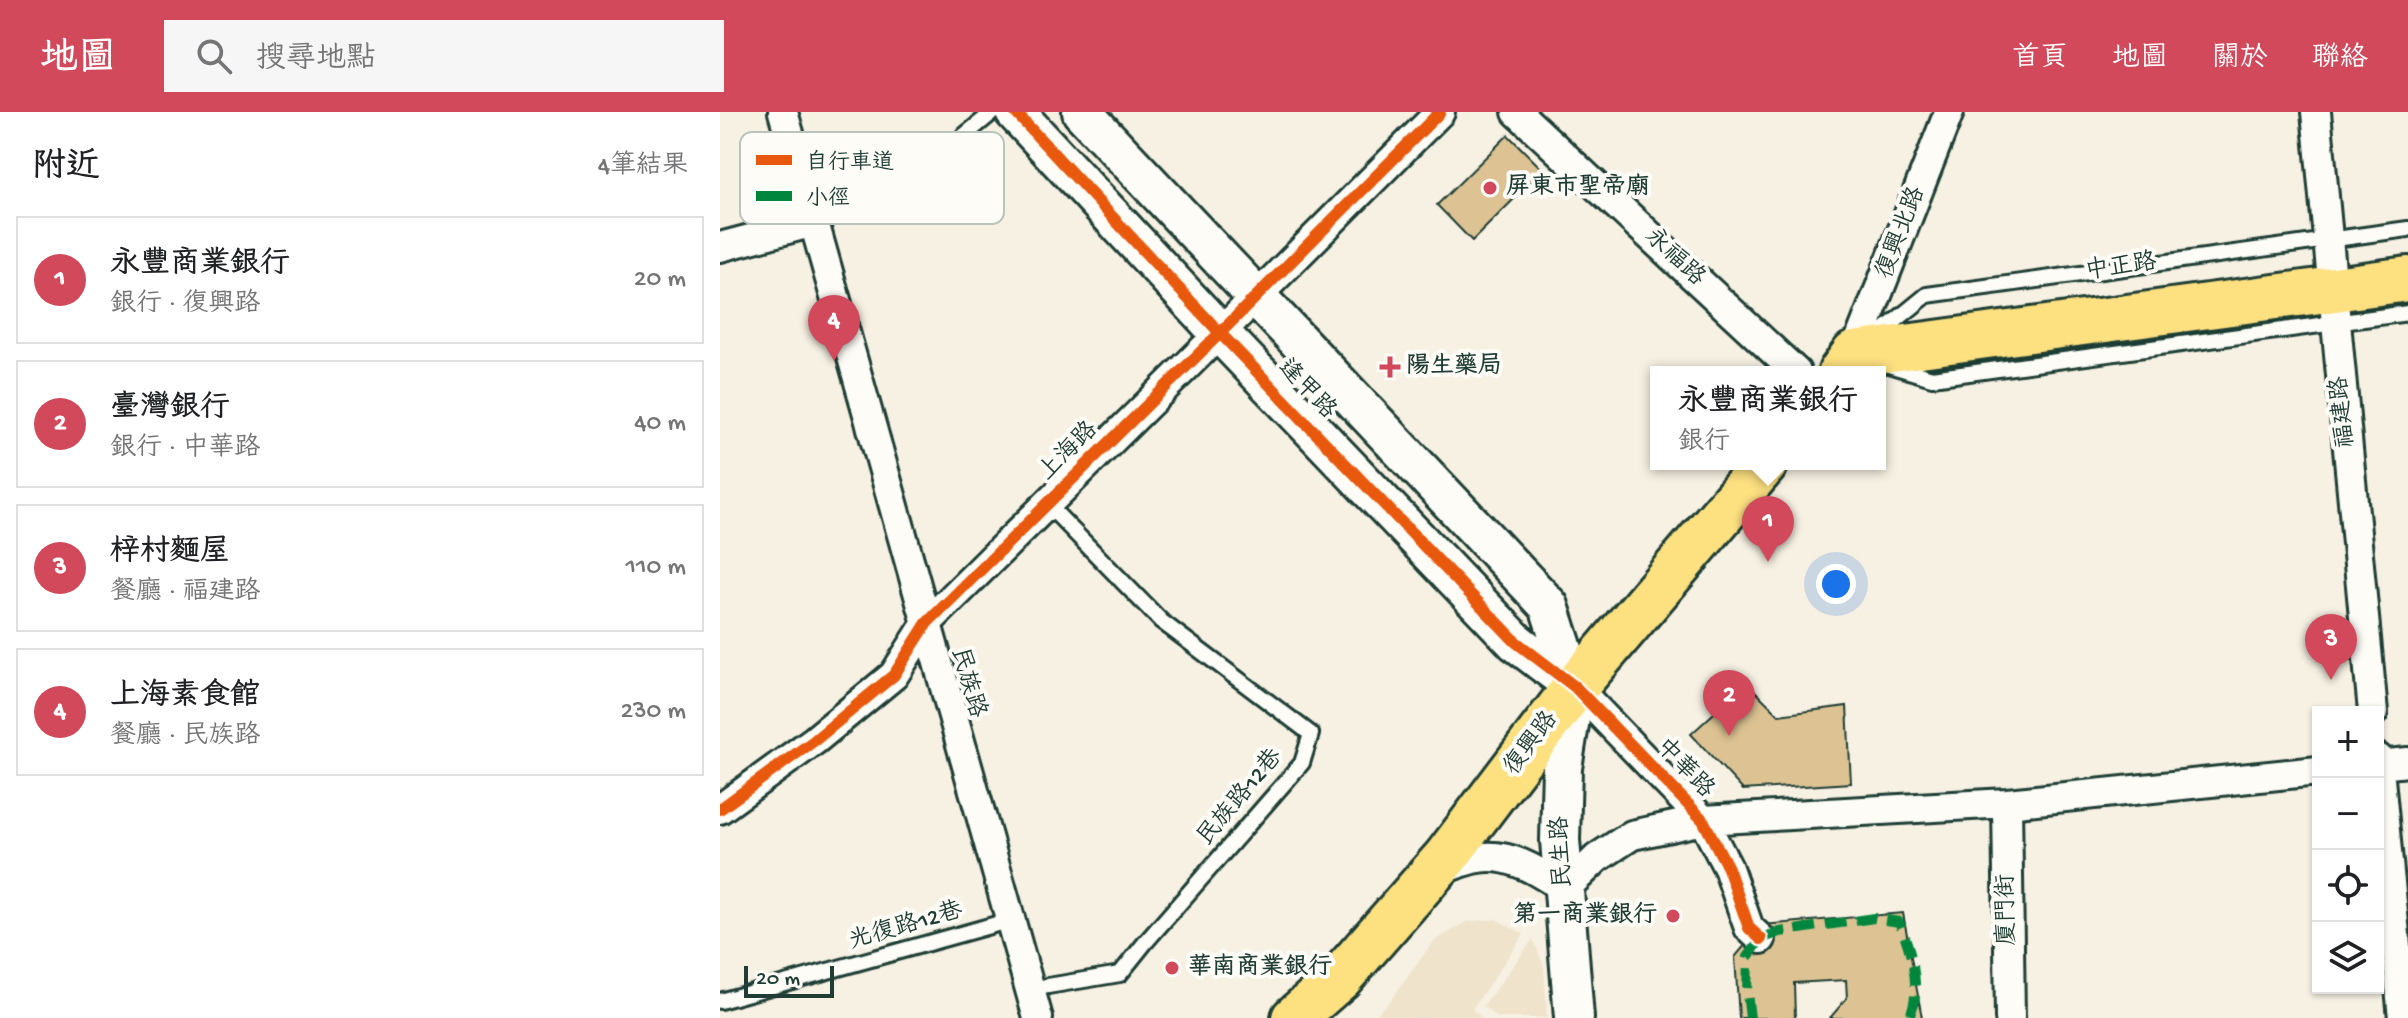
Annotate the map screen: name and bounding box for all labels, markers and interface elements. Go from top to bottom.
search box [164,20,724,92]
icon: search [192,34,236,78]
text: 地圖 [40,39,116,83]
text: 搜尋地點 [256,43,376,78]
text: 首頁 [2012,43,2068,76]
text: 地圖 [2112,43,2168,76]
text: 關於 [2212,43,2268,76]
text: 聯絡 [2312,43,2368,76]
legend [740,132,1004,224]
text: 附近 [32,149,100,189]
text: 自行車道 [806,149,894,177]
text: 4筆結果 [598,152,688,183]
place label: 屏東市聖帝廟 [1506,172,1650,203]
marker: 屏東市聖帝廟 [1481,179,1499,197]
street label: 復興北路 [1869,182,1933,283]
text: 小徑 [806,186,850,213]
street label: 永福路 [1638,221,1712,293]
street label: 中正路 [2083,247,2159,287]
text: 永豐商業銀行 [110,248,290,283]
text: 1 [55,265,65,296]
text: 20 m [634,265,686,296]
text: 銀行 · 復興路 [110,290,260,321]
pin: 4 [808,295,860,361]
place label: 陽生藥局 [1406,352,1502,382]
street label: 逢甲路 [1271,353,1343,426]
marker: 陽生藥局 [1381,358,1399,376]
popup [1650,366,1886,470]
street label: 福建路 [2324,375,2362,450]
text: 永豐商業銀行 [1678,386,1858,421]
text: 臺灣銀行 [110,392,230,427]
text: 2 [54,409,66,440]
text: 40 m [634,409,686,440]
street label: 上海路 [1032,415,1105,488]
text: 銀行 [1678,428,1730,459]
text: 銀行 · 中華路 [110,434,260,465]
pin: 1 [1742,496,1794,562]
text: 梓村麵屋 [110,536,230,571]
text: 3 [53,553,67,584]
text: 110 m [626,553,686,584]
your location [1816,564,1856,604]
text: 餐廳 · 福建路 [110,578,260,609]
pin: 3 [2305,614,2357,680]
street label: 民族路 [943,644,993,722]
pin: 2 [1703,670,1755,736]
text: 上海素食館 [110,680,260,715]
text: 4 [54,697,66,728]
text: 230 m [620,697,686,728]
street label: 復興路 [1497,705,1565,781]
map controls [2312,706,2384,994]
button: + [2312,706,2384,778]
text: 餐廳 · 民族路 [110,722,260,753]
street label: 中華路 [1649,732,1721,805]
street label: 民族路12巷 [1191,742,1290,852]
button: − [2312,778,2384,850]
street label: 民生路 [1545,815,1579,889]
button: locate [2312,850,2384,922]
street label: 廈門街 [1992,874,2023,946]
street label: 光復路12巷 [845,895,966,957]
place label: 第一商業銀行 [1513,901,1657,931]
marker: 第一商業銀行 [1664,907,1682,925]
button: layers [2312,922,2384,994]
place label: 華南商業銀行 [1188,953,1332,983]
marker: 華南商業銀行 [1163,959,1181,977]
scale bar [744,962,834,998]
text: 20 m [756,967,800,993]

